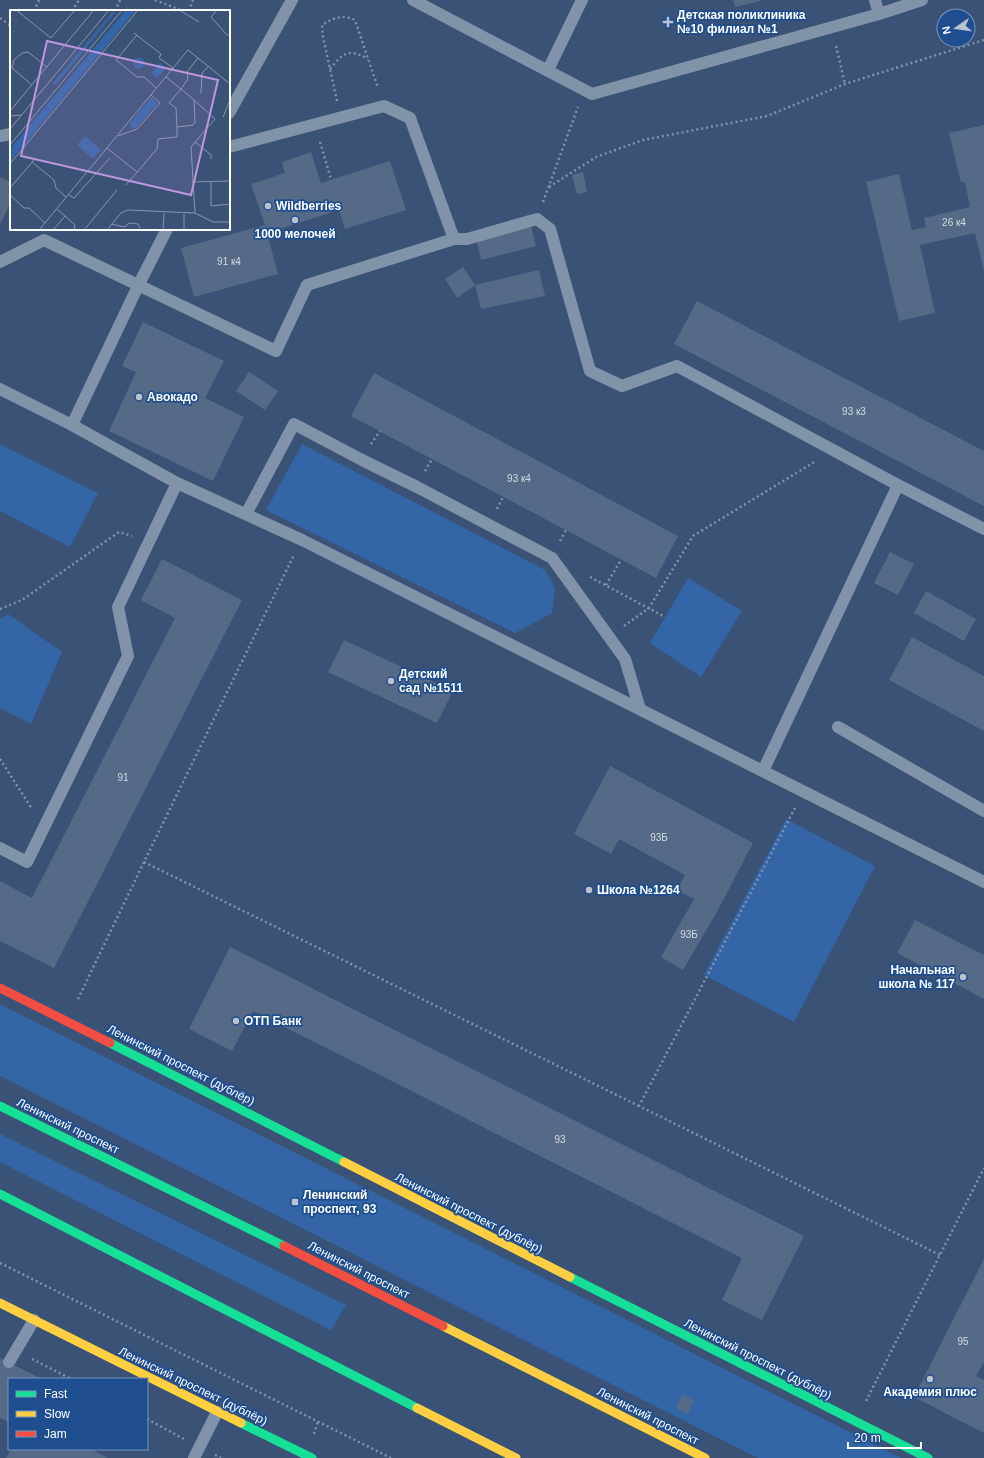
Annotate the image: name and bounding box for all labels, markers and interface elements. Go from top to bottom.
place label: Детская поликлиника №10 филиал №1 [677,8,806,36]
north arrow [936,8,976,48]
inset map [10,10,230,230]
marker: Детская поликлиника №10 филиал №1 [662,16,674,28]
text: N [940,25,953,35]
place label: Wildberries [276,199,342,213]
marker: Wildberries [263,201,273,211]
marker: 1000 мелочей [290,215,300,225]
house number: 26 к4 [942,217,966,228]
place label: 1000 мелочей [254,227,336,241]
house number: 91 к4 [217,256,241,267]
place label: Авокадо [147,390,198,404]
marker: Авокадо [134,392,144,402]
house number: 93 к3 [842,406,866,417]
house number: 93 к4 [507,473,531,484]
place label: Детский сад №1511 [399,667,463,695]
marker: Детский сад №1511 [386,676,396,686]
house number: 91 [117,772,129,783]
house number: 93Б [650,832,668,843]
place label: Школа №1264 [597,883,680,897]
marker: Школа №1264 [584,885,594,895]
house number: 93Б [680,929,698,940]
place label: Начальная школа № 117 [878,963,955,991]
marker: Начальная школа № 117 [958,972,968,982]
place label: ОТП Банк [244,1014,302,1028]
marker: ОТП Банк [231,1016,241,1026]
street label: Ленинский проспект (дублёр) [105,1022,257,1108]
street label: Ленинский проспект [14,1095,122,1157]
house number: 93 [554,1134,566,1145]
street label: Ленинский проспект (дублёр) [393,1170,545,1256]
place label: Ленинский проспект, 93 [303,1188,377,1216]
marker: Ленинский проспект, 93 [290,1197,300,1207]
street label: Ленинский проспект [306,1238,413,1302]
street label: Ленинский проспект (дублёр) [682,1316,834,1402]
house number: 95 [957,1336,969,1347]
street label: Ленинский проспект (дублёр) [116,1344,270,1428]
marker: Академия плюс [925,1374,935,1384]
legend [8,1378,148,1450]
street label: Ленинский проспект [595,1384,702,1448]
place label: Академия плюс [883,1385,977,1399]
text: Fast [44,1387,68,1401]
text: Slow [44,1407,70,1421]
scale bar [848,1424,921,1450]
text: Jam [44,1427,67,1441]
text: 20 m [854,1431,881,1445]

